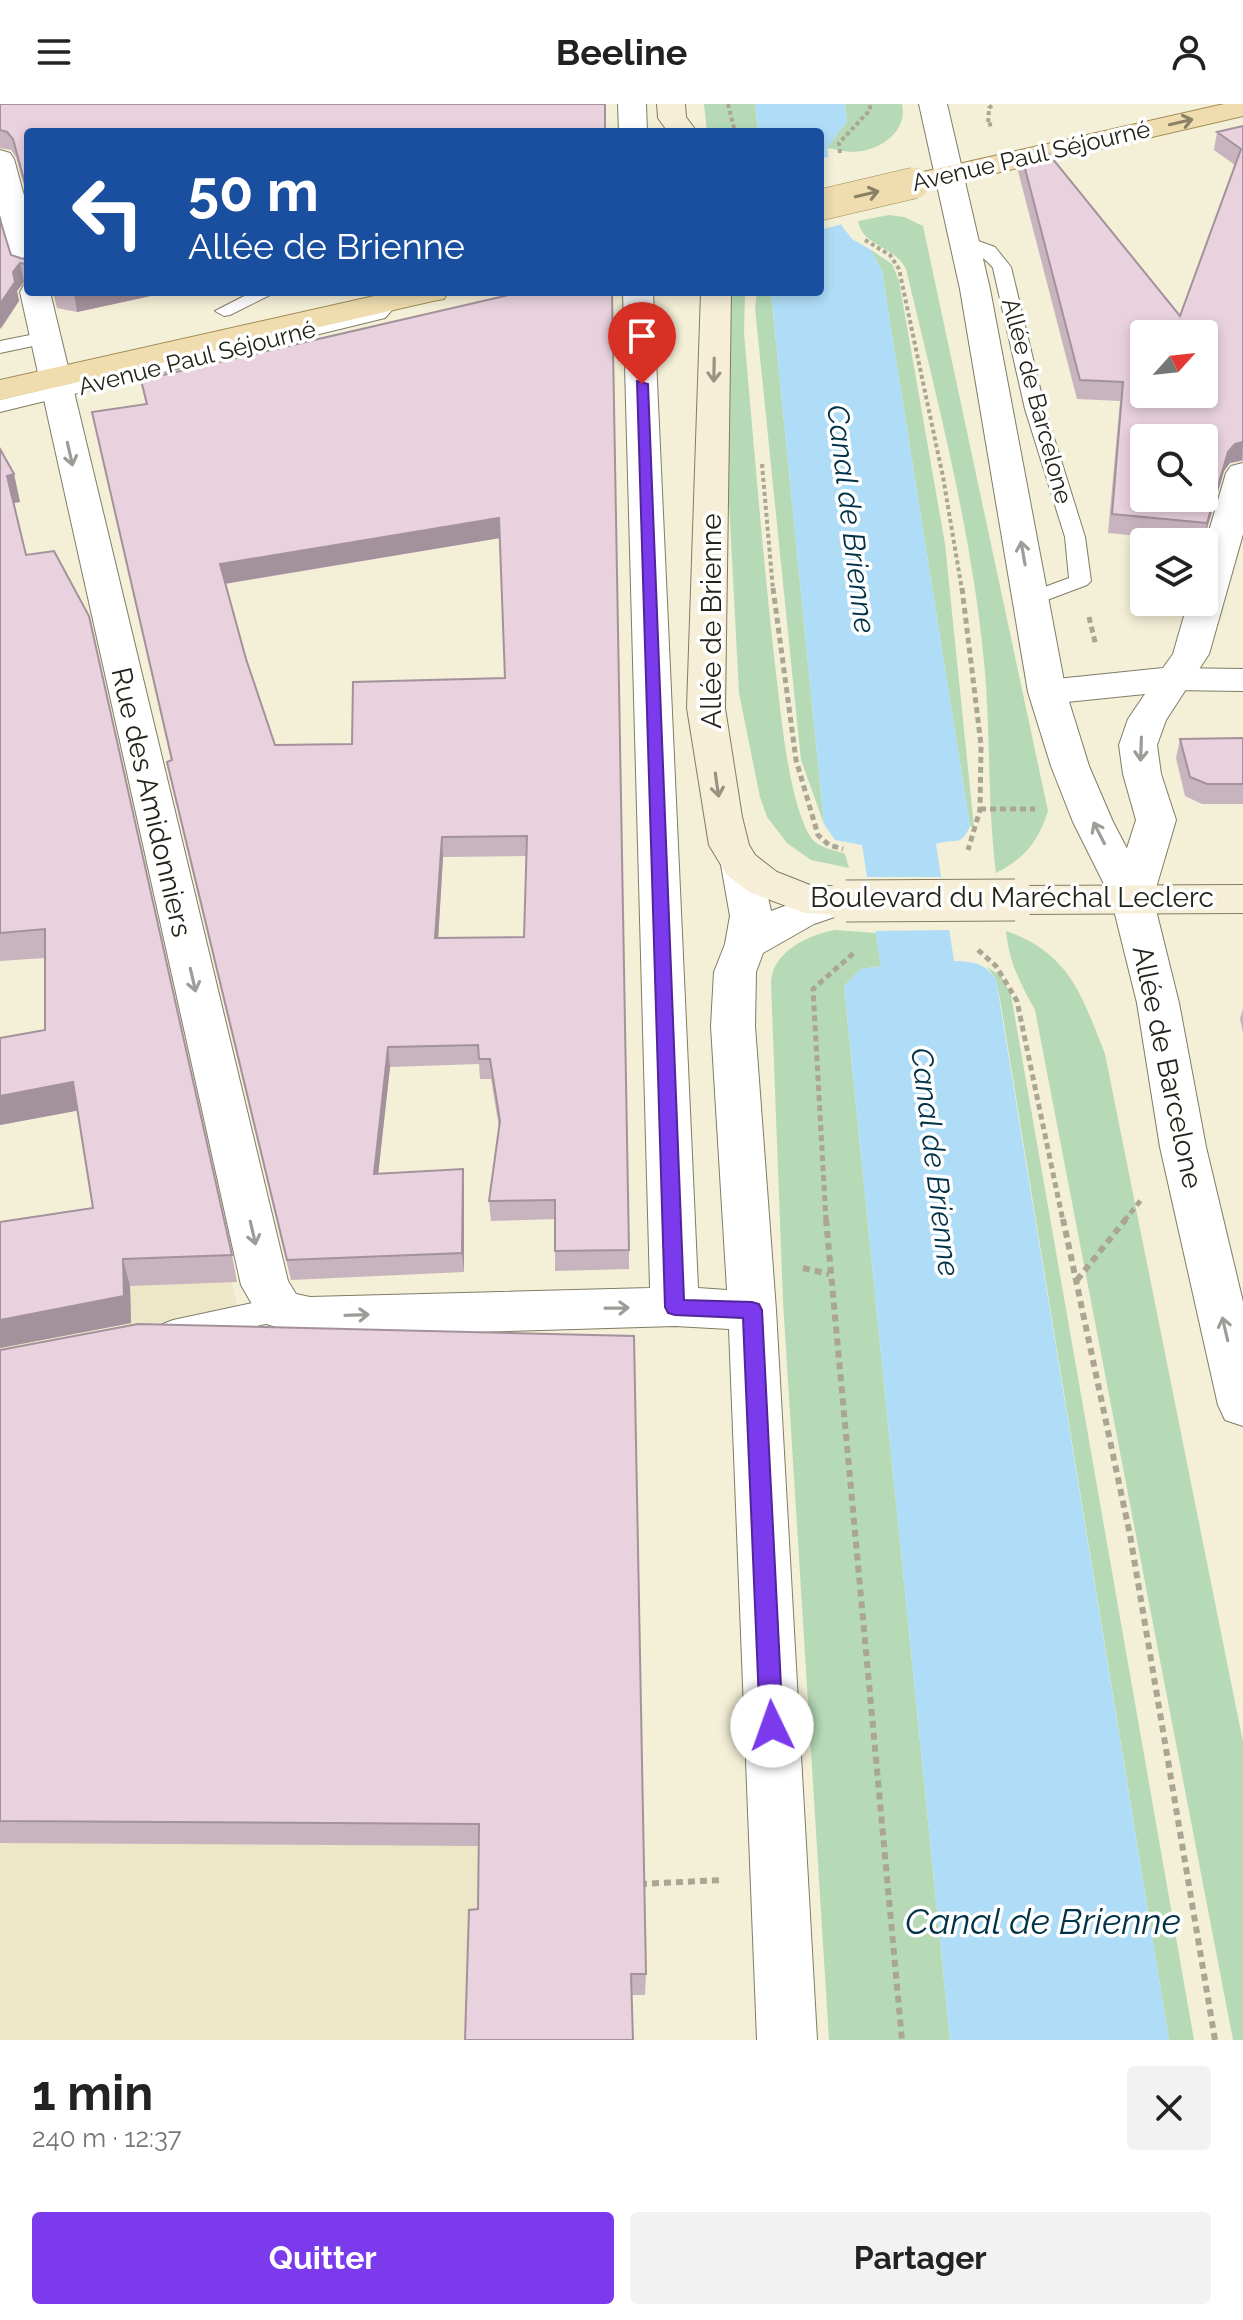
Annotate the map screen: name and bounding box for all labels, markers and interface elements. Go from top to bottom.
icon: menu [32,30,76,74]
icon: person [1167,30,1211,74]
text: Beeline [556,31,687,73]
street label: Avenue Paul Séjourné [909,114,1153,197]
one-way arrow [1168,114,1193,129]
text: 50 m [188,158,319,224]
icon: left [56,160,160,264]
one-way arrow [854,186,879,201]
text: Allée de Brienne [188,225,465,267]
street label: Allée de Barcelone [996,295,1079,507]
pin [608,302,676,384]
street label: Avenue Paul Séjourné [75,314,319,401]
icon: arrive [620,314,664,358]
north arrow [1130,320,1218,408]
map controls [1130,320,1218,616]
one-way arrow [707,356,722,383]
water label: Canal de Brienne [820,403,883,635]
button: search [1130,424,1218,512]
one-way arrow [63,441,78,466]
street label: Allée de Brienne [695,513,728,729]
button: layers [1130,528,1218,616]
one-way arrow [1015,541,1030,566]
street label: Rue des Amidonniers [104,664,199,940]
one-way arrow [1134,735,1149,761]
one-way arrow [710,772,725,797]
one-way arrow [1091,821,1106,845]
street label: Boulevard du Maréchal Leclerc [810,881,1214,914]
street label: Allée de Barcelone [1126,943,1209,1191]
one-way arrow [186,966,201,992]
water label: Canal de Brienne [904,1046,967,1278]
one-way arrow [246,1219,261,1245]
one-way arrow [603,1301,630,1316]
one-way arrow [343,1308,370,1323]
one-way arrow [1217,1316,1232,1342]
position arrow [730,1684,814,1768]
water label: Canal de Brienne [905,1900,1181,1942]
text: 1 min [32,2065,153,2121]
button: close [1127,2066,1211,2150]
text: 240 m · 12:37 [32,2123,182,2153]
button: Quitter [32,2212,614,2304]
button: Partager [630,2212,1211,2304]

